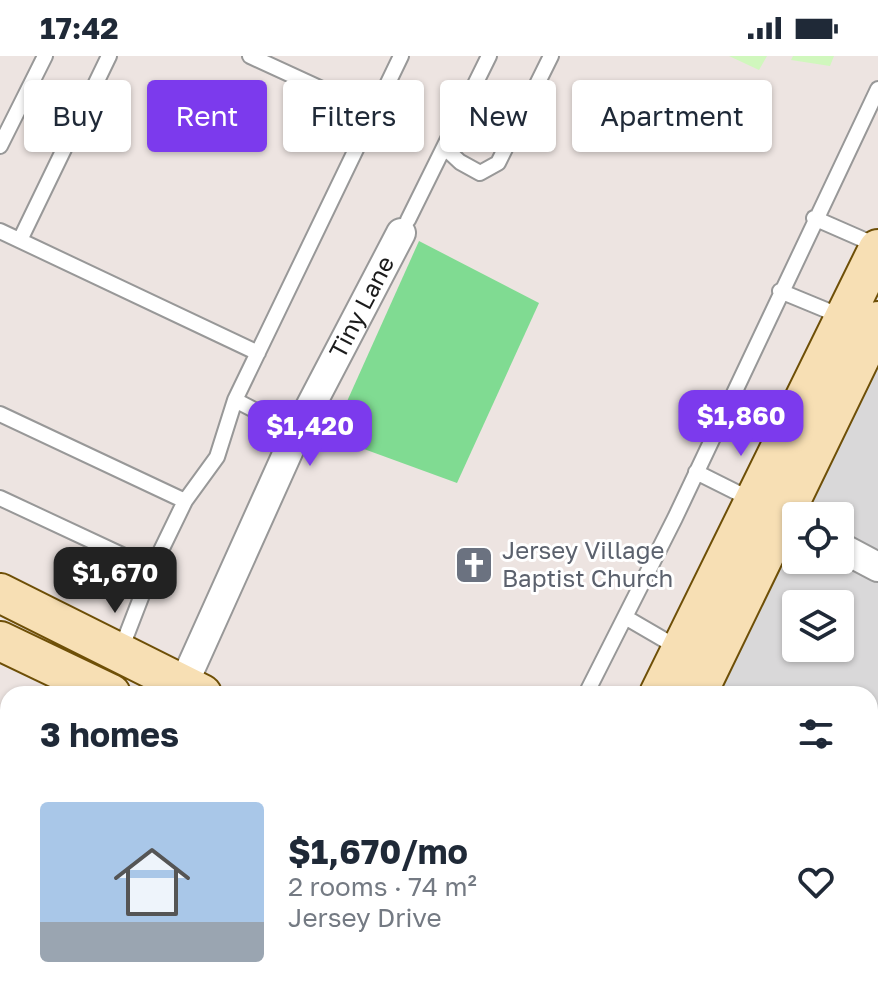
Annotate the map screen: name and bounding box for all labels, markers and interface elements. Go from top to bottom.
text: 17:42 [40,10,118,46]
chip: Buy [24,80,131,152]
chip: Rent [147,80,267,152]
chip: Filters [283,80,424,152]
chip: New [440,80,556,152]
chip: Apartment [572,80,772,152]
street label: Tiny Lane [322,251,399,363]
pin: $1,860 [676,390,806,458]
pin: $1,420 [245,400,375,468]
text: $1,860 [696,400,786,431]
text: $1,420 [266,410,354,441]
map controls [782,502,854,662]
button: locate [782,502,854,574]
place label: Jersey Village Baptist Church [502,535,673,592]
church icon: Jersey Village Baptist Church [453,544,495,586]
pin: $1,670 [50,547,180,615]
text: $1,670 [72,557,158,588]
button: layers [782,590,854,662]
icon: filters [794,712,838,756]
text: 3 homes [40,714,179,754]
text: $1,670/mo [288,831,468,871]
icon: home [104,834,200,930]
icon: heart [794,860,838,904]
text: 2 rooms · 74 m² [288,871,477,902]
text: Jersey Drive [288,902,441,933]

